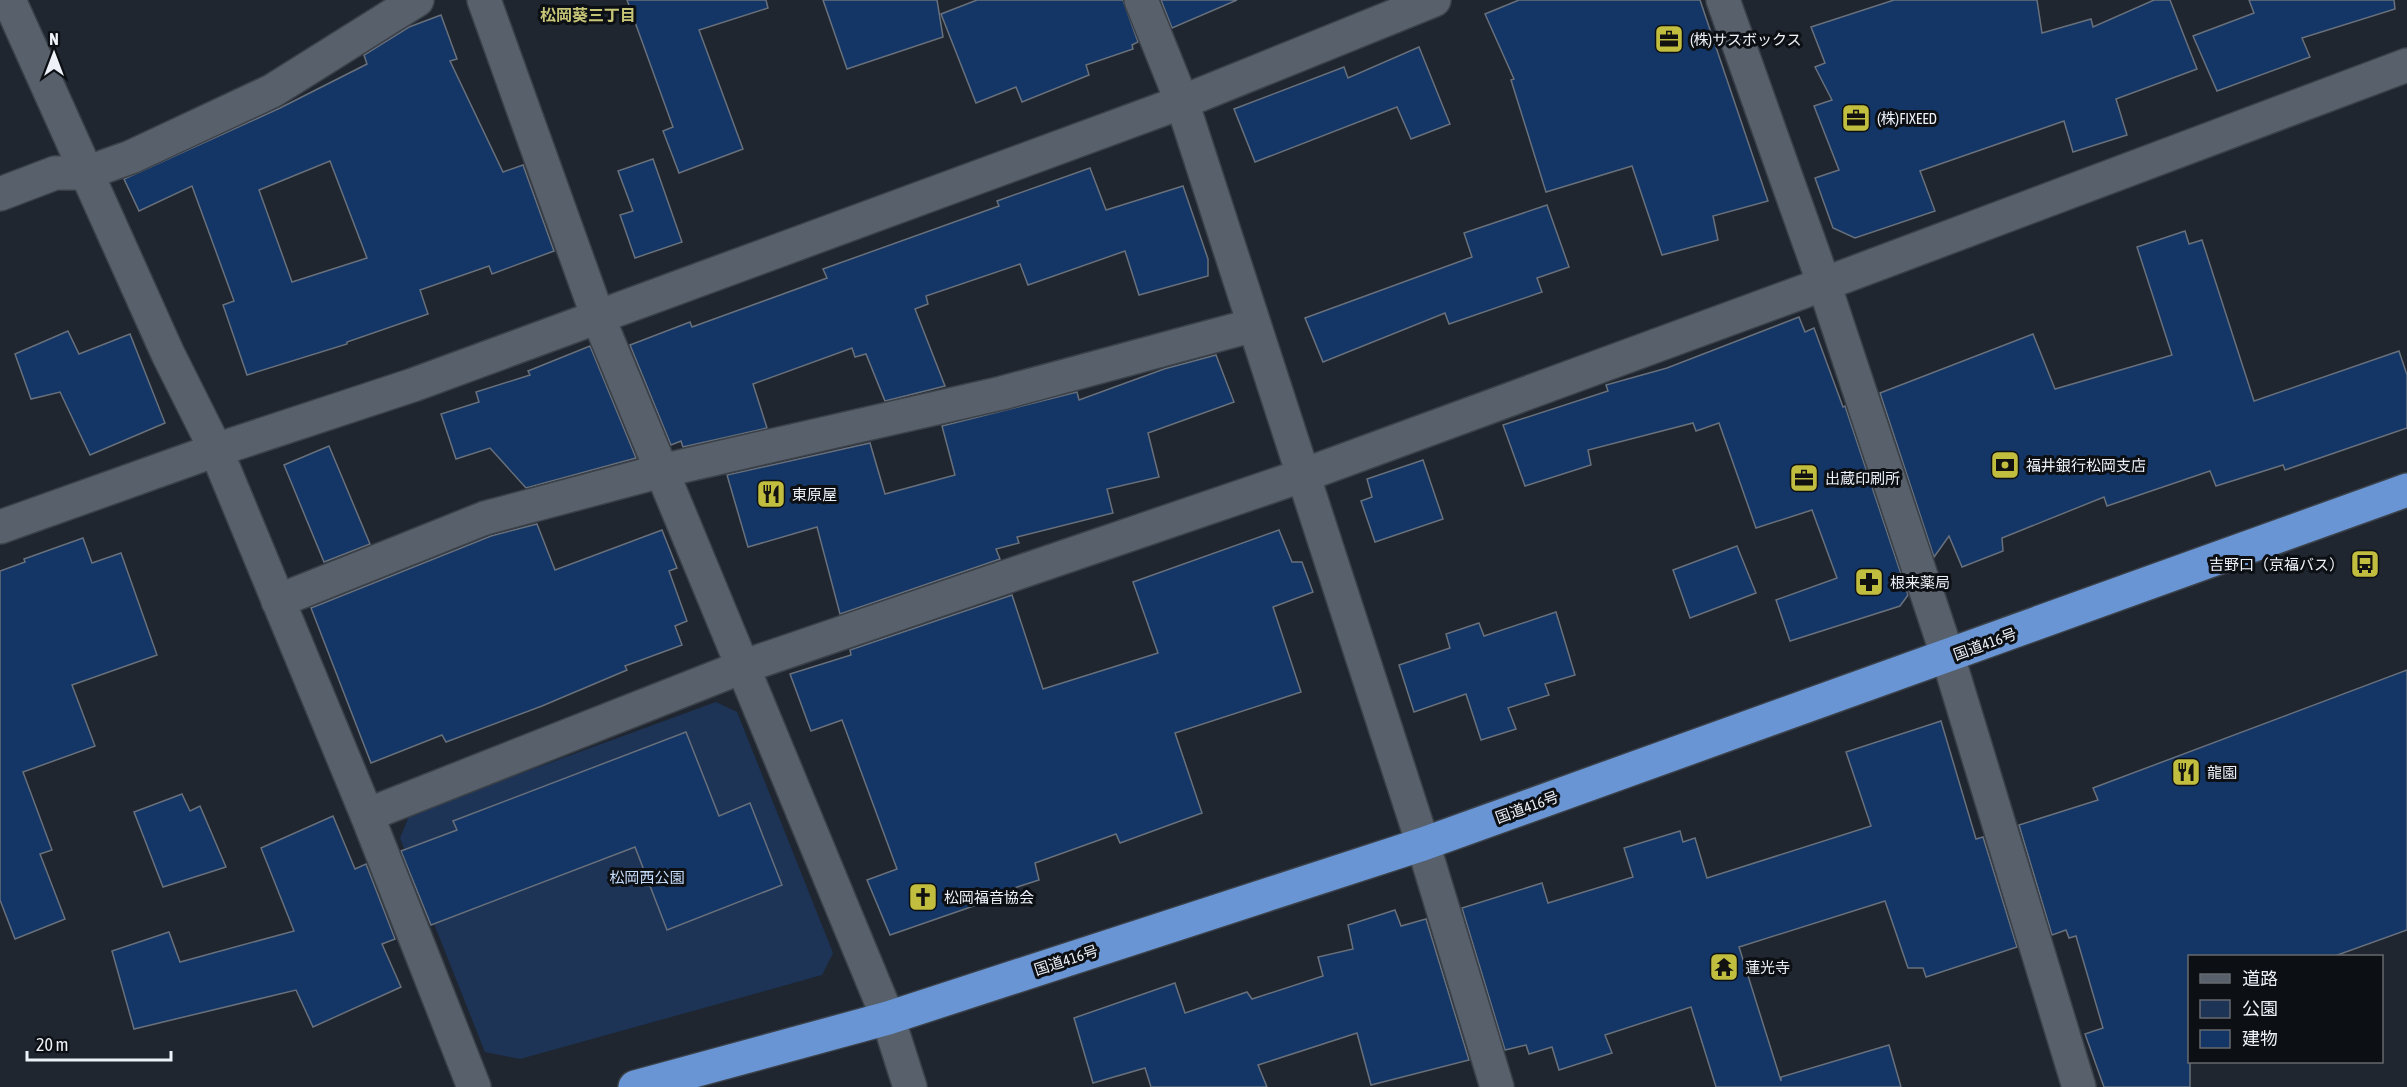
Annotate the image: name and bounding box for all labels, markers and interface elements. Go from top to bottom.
district label: 松岡葵三丁目 [540,6,636,24]
office icon: (株)サスボックス [1653,23,1685,55]
north arrow [24,24,84,84]
text: N [49,30,59,48]
place label: (株)サスボックス [1690,31,1801,48]
office icon: (株)FIXEED [1840,102,1872,134]
place label: (株)FIXEED [1877,110,1937,127]
bank icon: 福井銀行松岡支店 [1989,449,2021,481]
place label: 福井銀行松岡支店 [2026,457,2146,474]
office icon: 出蔵印刷所 [1788,462,1820,494]
place label: 出蔵印刷所 [1825,470,1900,487]
restaurant icon: 東原屋 [755,478,787,510]
place label: 東原屋 [792,486,837,503]
bus stop icon: 吉野口（京福バス） [2349,548,2381,580]
place label: 吉野口（京福バス） [2209,556,2344,573]
pharmacy icon: 根来薬局 [1853,566,1885,598]
place label: 根来薬局 [1890,574,1950,591]
street label: 国道416号 [1951,625,2019,663]
restaurant icon: 龍園 [2170,756,2202,788]
place label: 龍園 [2207,764,2237,781]
street label: 国道416号 [1493,788,1561,826]
park label: 松岡西公園 [609,869,685,886]
church icon: 松岡福音協会 [907,881,939,913]
place label: 松岡福音協会 [944,889,1034,906]
street label: 国道416号 [1032,942,1100,978]
temple icon: 蓮光寺 [1708,951,1740,983]
legend [2188,955,2383,1063]
place label: 蓮光寺 [1745,959,1790,976]
text: 道路 [2242,968,2278,989]
text: 公園 [2242,998,2278,1019]
scale bar [27,1024,171,1062]
text: 建物 [2242,1028,2278,1049]
text: 20 m [36,1034,68,1055]

